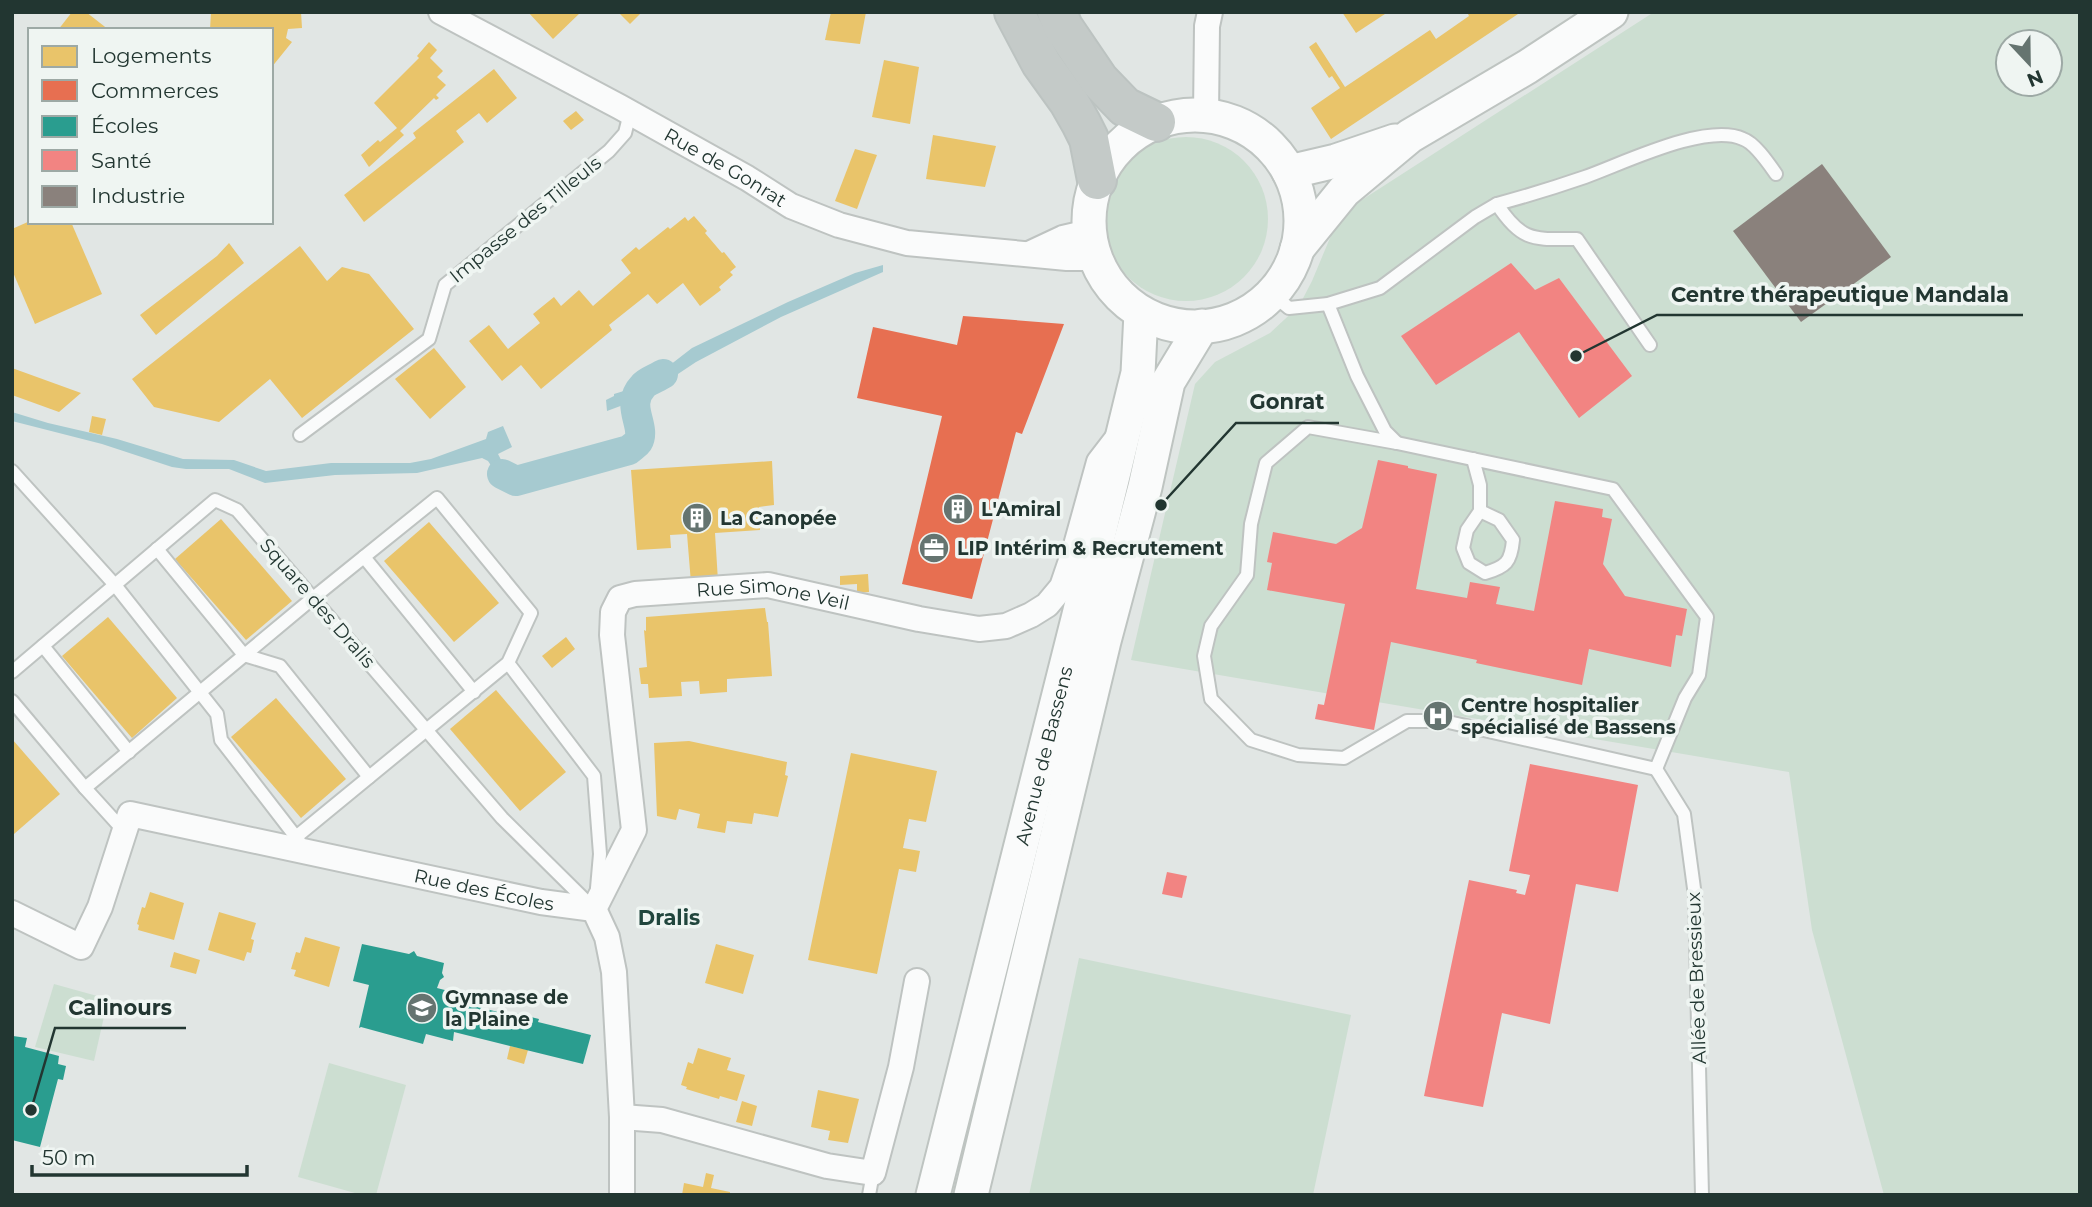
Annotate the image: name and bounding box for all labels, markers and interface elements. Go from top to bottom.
legend [28,28,273,224]
north arrow [1994,28,2064,98]
text: Logements [91,43,211,68]
text: N [2024,65,2047,92]
text: Commerces [91,78,219,103]
text: Écoles [91,113,158,138]
street label: Rue de Gonrat [660,123,791,212]
text: Santé [91,148,151,173]
street label: Impasse des Tilleuls [445,151,606,288]
text: Industrie [91,183,185,208]
callout: Centre thérapeutique Mandala [1657,273,2023,315]
text: Centre thérapeutique Mandala [1671,282,2009,307]
callout: Gonrat [1236,381,1339,423]
text: Gonrat [1250,389,1324,414]
building icon: L'Amiral [941,492,975,526]
place label: L'Amiral [981,498,1061,521]
building icon: La Canopée [680,501,714,535]
place label: La Canopée [720,507,837,530]
office icon: LIP Intérim & Recrutement [917,531,951,565]
street label: Square des Dralis [255,534,380,673]
place label: LIP Intérim & Recrutement [957,537,1223,560]
street label: Rue Simone Veil [696,573,852,615]
street label: Avenue de Bassens [1010,664,1078,848]
place label: Centre hospitalier spécialisé de Bassens [1461,694,1676,739]
hospital icon: Centre hospitalier spécialisé de Bassens [1421,699,1455,733]
street label: Rue des Écoles [412,864,555,916]
street label: Allée de Bressieux [1682,891,1711,1065]
district label: Dralis [638,905,700,930]
callout: Calinours [55,986,186,1028]
place label: Gymnase de la Plaine [445,986,568,1031]
school or university icon: Gymnase de la Plaine [405,991,439,1025]
text: Calinours [68,995,172,1020]
scale bar [32,1134,247,1178]
text: 50 m [42,1145,96,1170]

